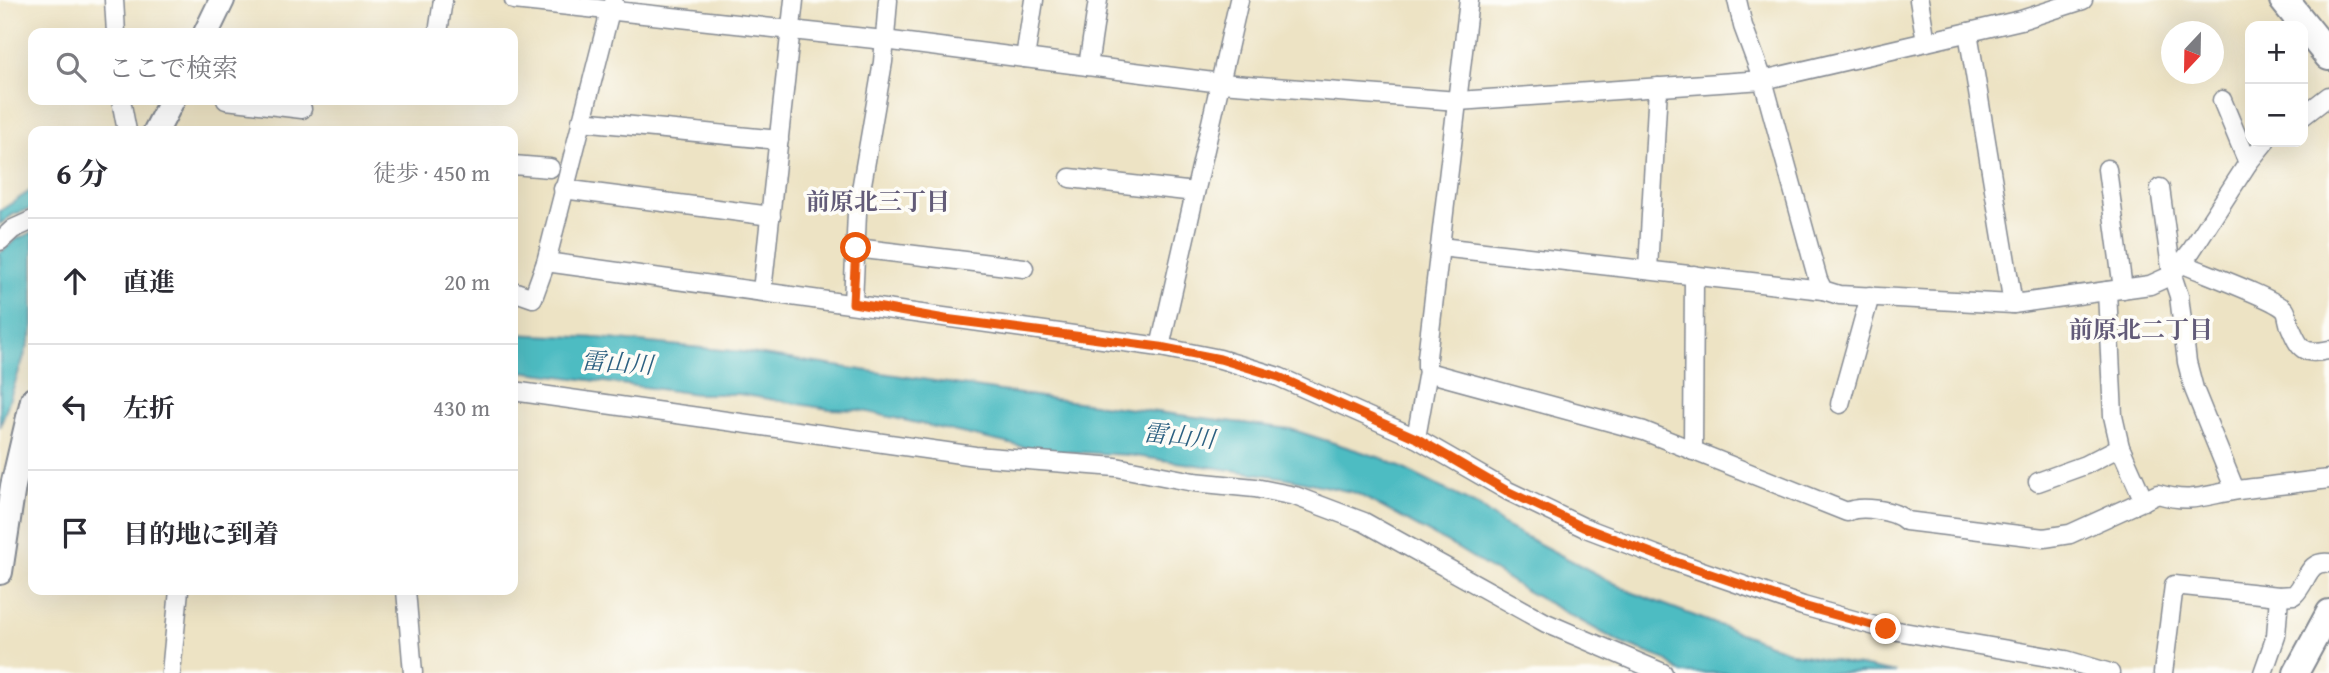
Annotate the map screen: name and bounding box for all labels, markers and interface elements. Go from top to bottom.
north arrow [2161,21,2224,84]
map controls [2245,21,2308,147]
button: + [2245,21,2308,84]
search box [28,28,518,105]
icon: search [52,48,90,86]
text: ここで検索 [108,48,238,87]
button: − [2245,84,2308,147]
text: 6 分 [56,151,108,195]
text: 徒歩 · 450 m [373,156,490,189]
district label: 前原北三丁目 [806,184,950,219]
route start [840,232,871,263]
icon: ahead [56,262,94,300]
text: 直進 [123,262,175,301]
text: 20 m [444,265,490,298]
district label: 前原北二丁目 [2069,312,2213,347]
water label: 雷山川 [580,343,657,383]
icon: left [56,388,94,426]
text: 左折 [123,388,175,427]
text: 430 m [433,391,490,424]
water label: 雷山川 [1141,414,1220,457]
icon: arrive [56,514,94,552]
text: 目的地に到着 [123,514,279,553]
route end [1870,613,1901,644]

